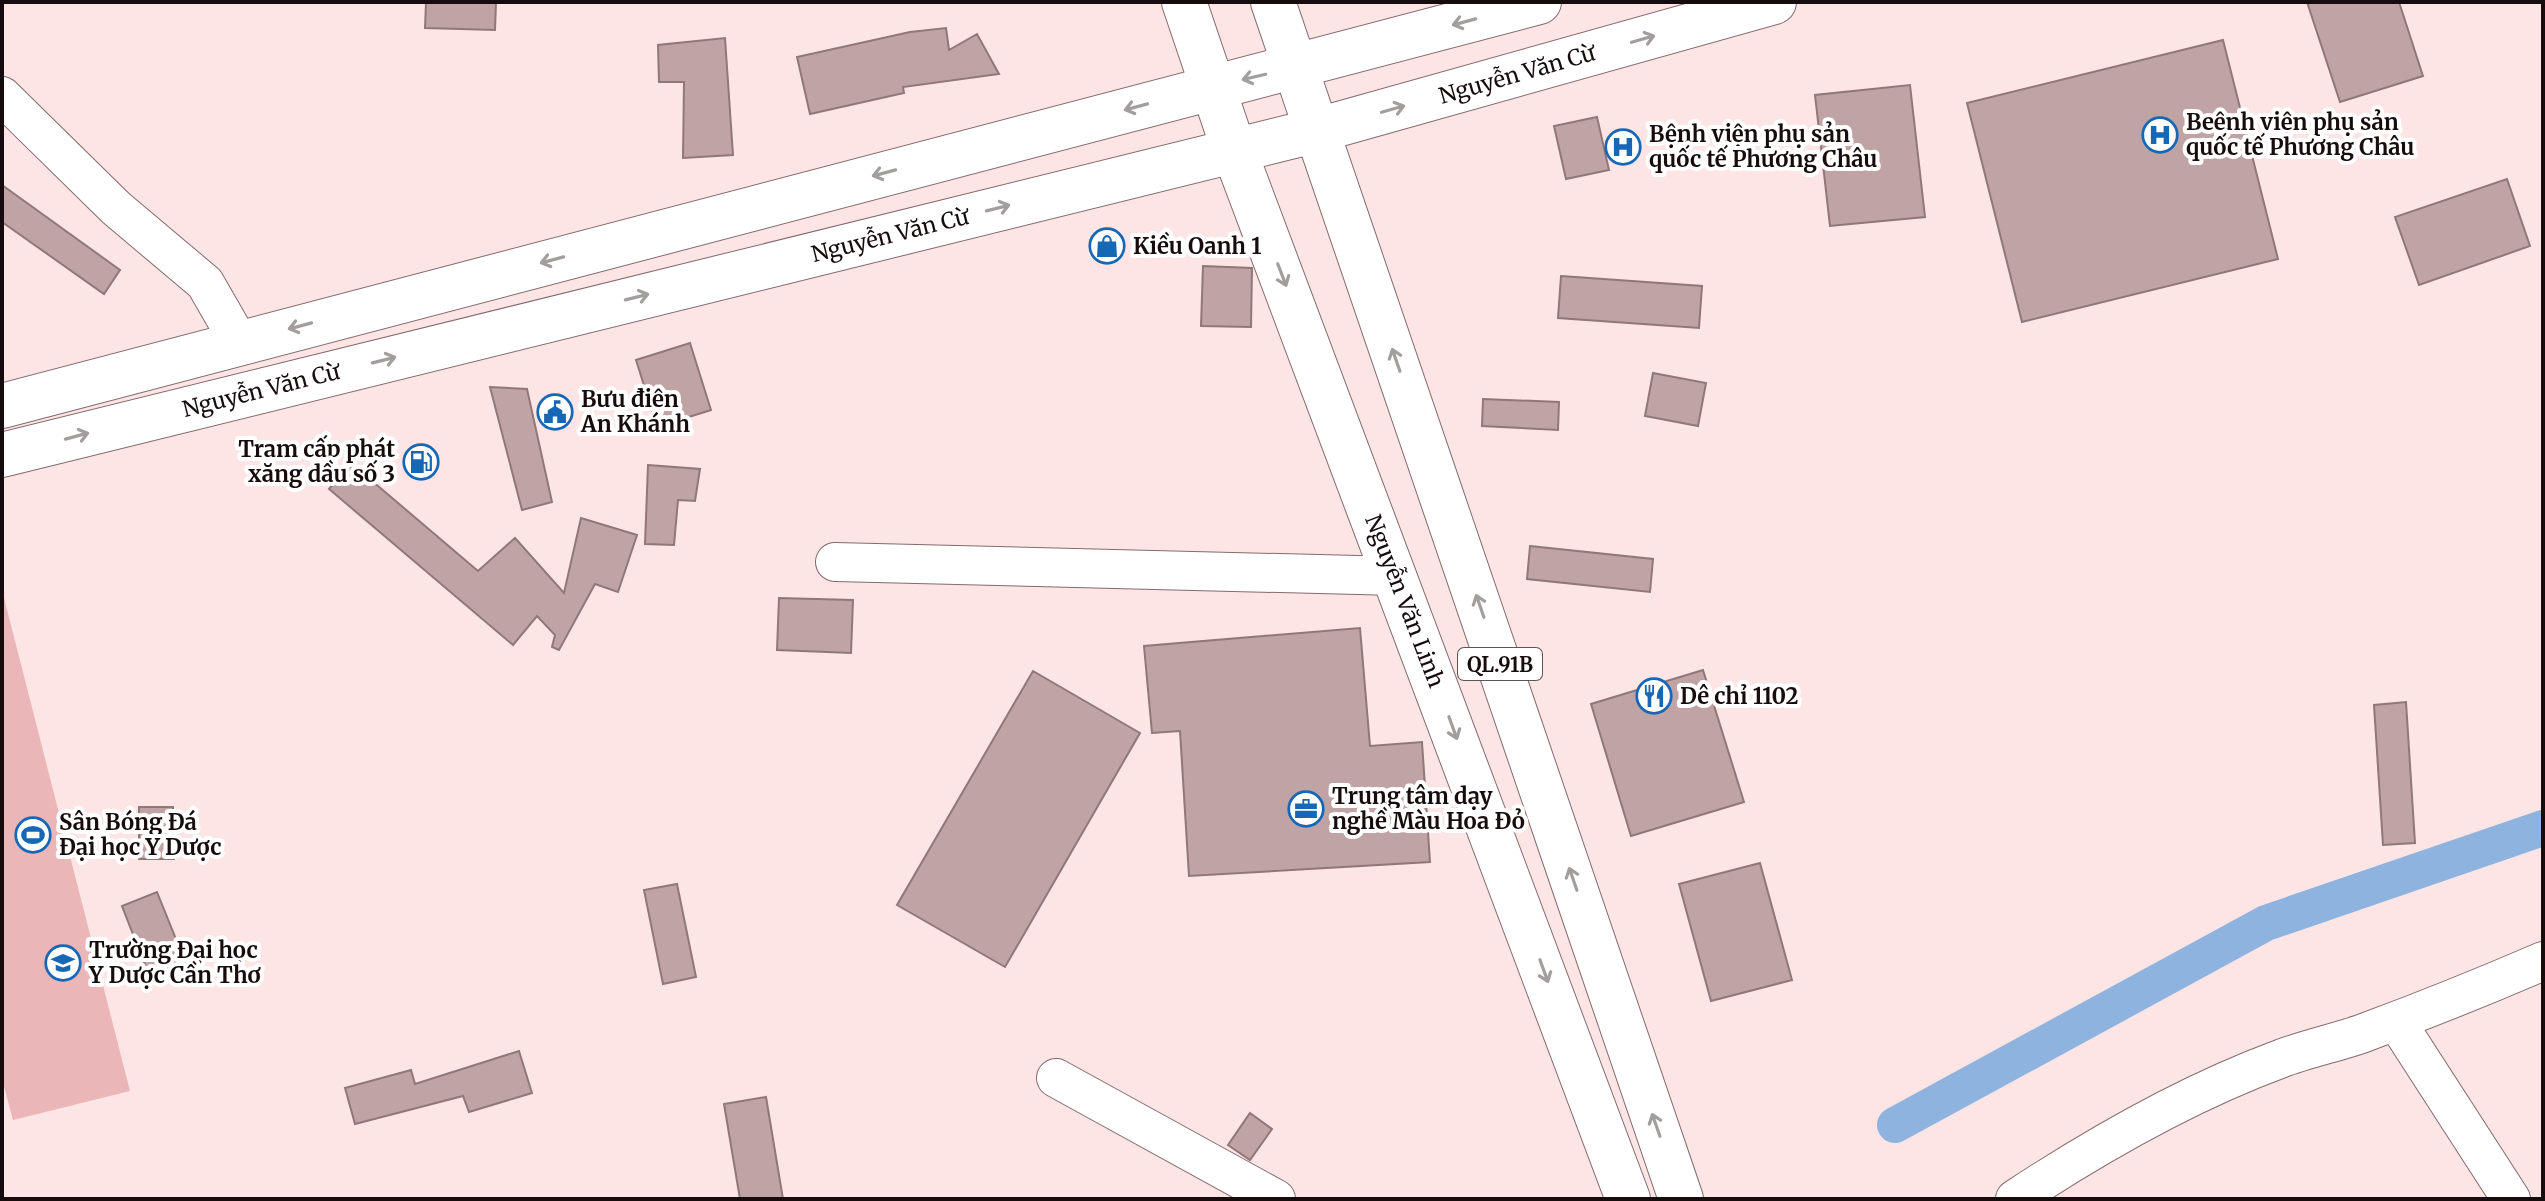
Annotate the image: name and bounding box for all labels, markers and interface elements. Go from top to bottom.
one-way arrow [1451,15,1477,30]
one-way arrow [1630,30,1656,45]
street label: Nguyễn Văn Cừ [1435,37,1600,110]
one-way arrow [1242,70,1267,85]
one-way arrow [1123,100,1149,115]
one-way arrow [1379,100,1405,115]
place label: Beệnh viện phụ sản quốc tế Phương Châu [2186,108,2414,161]
hospital icon: Beệnh viện phụ sản quốc tế Phương Châu [2141,116,2179,154]
place label: Bệnh viện phụ sản quốc tế Phương Châu [1649,120,1877,173]
hospital icon: Bệnh viện phụ sản quốc tế Phương Châu [1604,128,1642,166]
one-way arrow [872,166,898,181]
street label: Nguyễn Văn Cừ [808,200,974,268]
one-way arrow [984,200,1010,215]
shop icon: Kiều Oanh 1 [1088,227,1126,265]
place label: Kiều Oanh 1 [1133,231,1261,260]
one-way arrow [539,254,565,269]
one-way arrow [1276,262,1290,287]
one-way arrow [623,289,649,304]
one-way arrow [288,320,314,335]
one-way arrow [1388,348,1403,373]
one-way arrow [371,351,397,366]
street label: Nguyễn Văn Cừ [179,355,345,423]
place label: Bưu điện An Khánh [580,385,690,438]
public building icon: Bưu điện An Khánh [536,393,574,431]
one-way arrow [64,427,90,442]
place label: Trạm cấp phát xăng dầu số 3 [238,434,395,488]
fuel station icon: Trạm cấp phát xăng dầu số 3 [402,443,440,481]
street label: Nguyễn Văn Linh [1359,510,1452,692]
one-way arrow [1471,594,1486,619]
road number: QL.91B [1458,648,1542,680]
restaurant icon: Dê chỉ 1102 [1635,677,1673,715]
place label: Dê chỉ 1102 [1680,682,1799,710]
one-way arrow [1447,715,1461,740]
place label: Trung tâm dạy nghề Màu Hoa Đỏ [1332,782,1525,835]
office icon: Trung tâm dạy nghề Màu Hoa Đỏ [1287,790,1325,828]
place label: Sân Bóng Đá Đại học Y Dược [59,808,221,861]
sports icon: Sân Bóng Đá Đại học Y Dược [14,816,52,854]
one-way arrow [1564,867,1579,892]
place label: Trường Đại học Y Dược Cần Thơ [88,936,262,989]
school or university icon: Trường Đại học Y Dược Cần Thơ [44,944,82,982]
one-way arrow [1538,959,1552,983]
one-way arrow [1648,1113,1663,1138]

